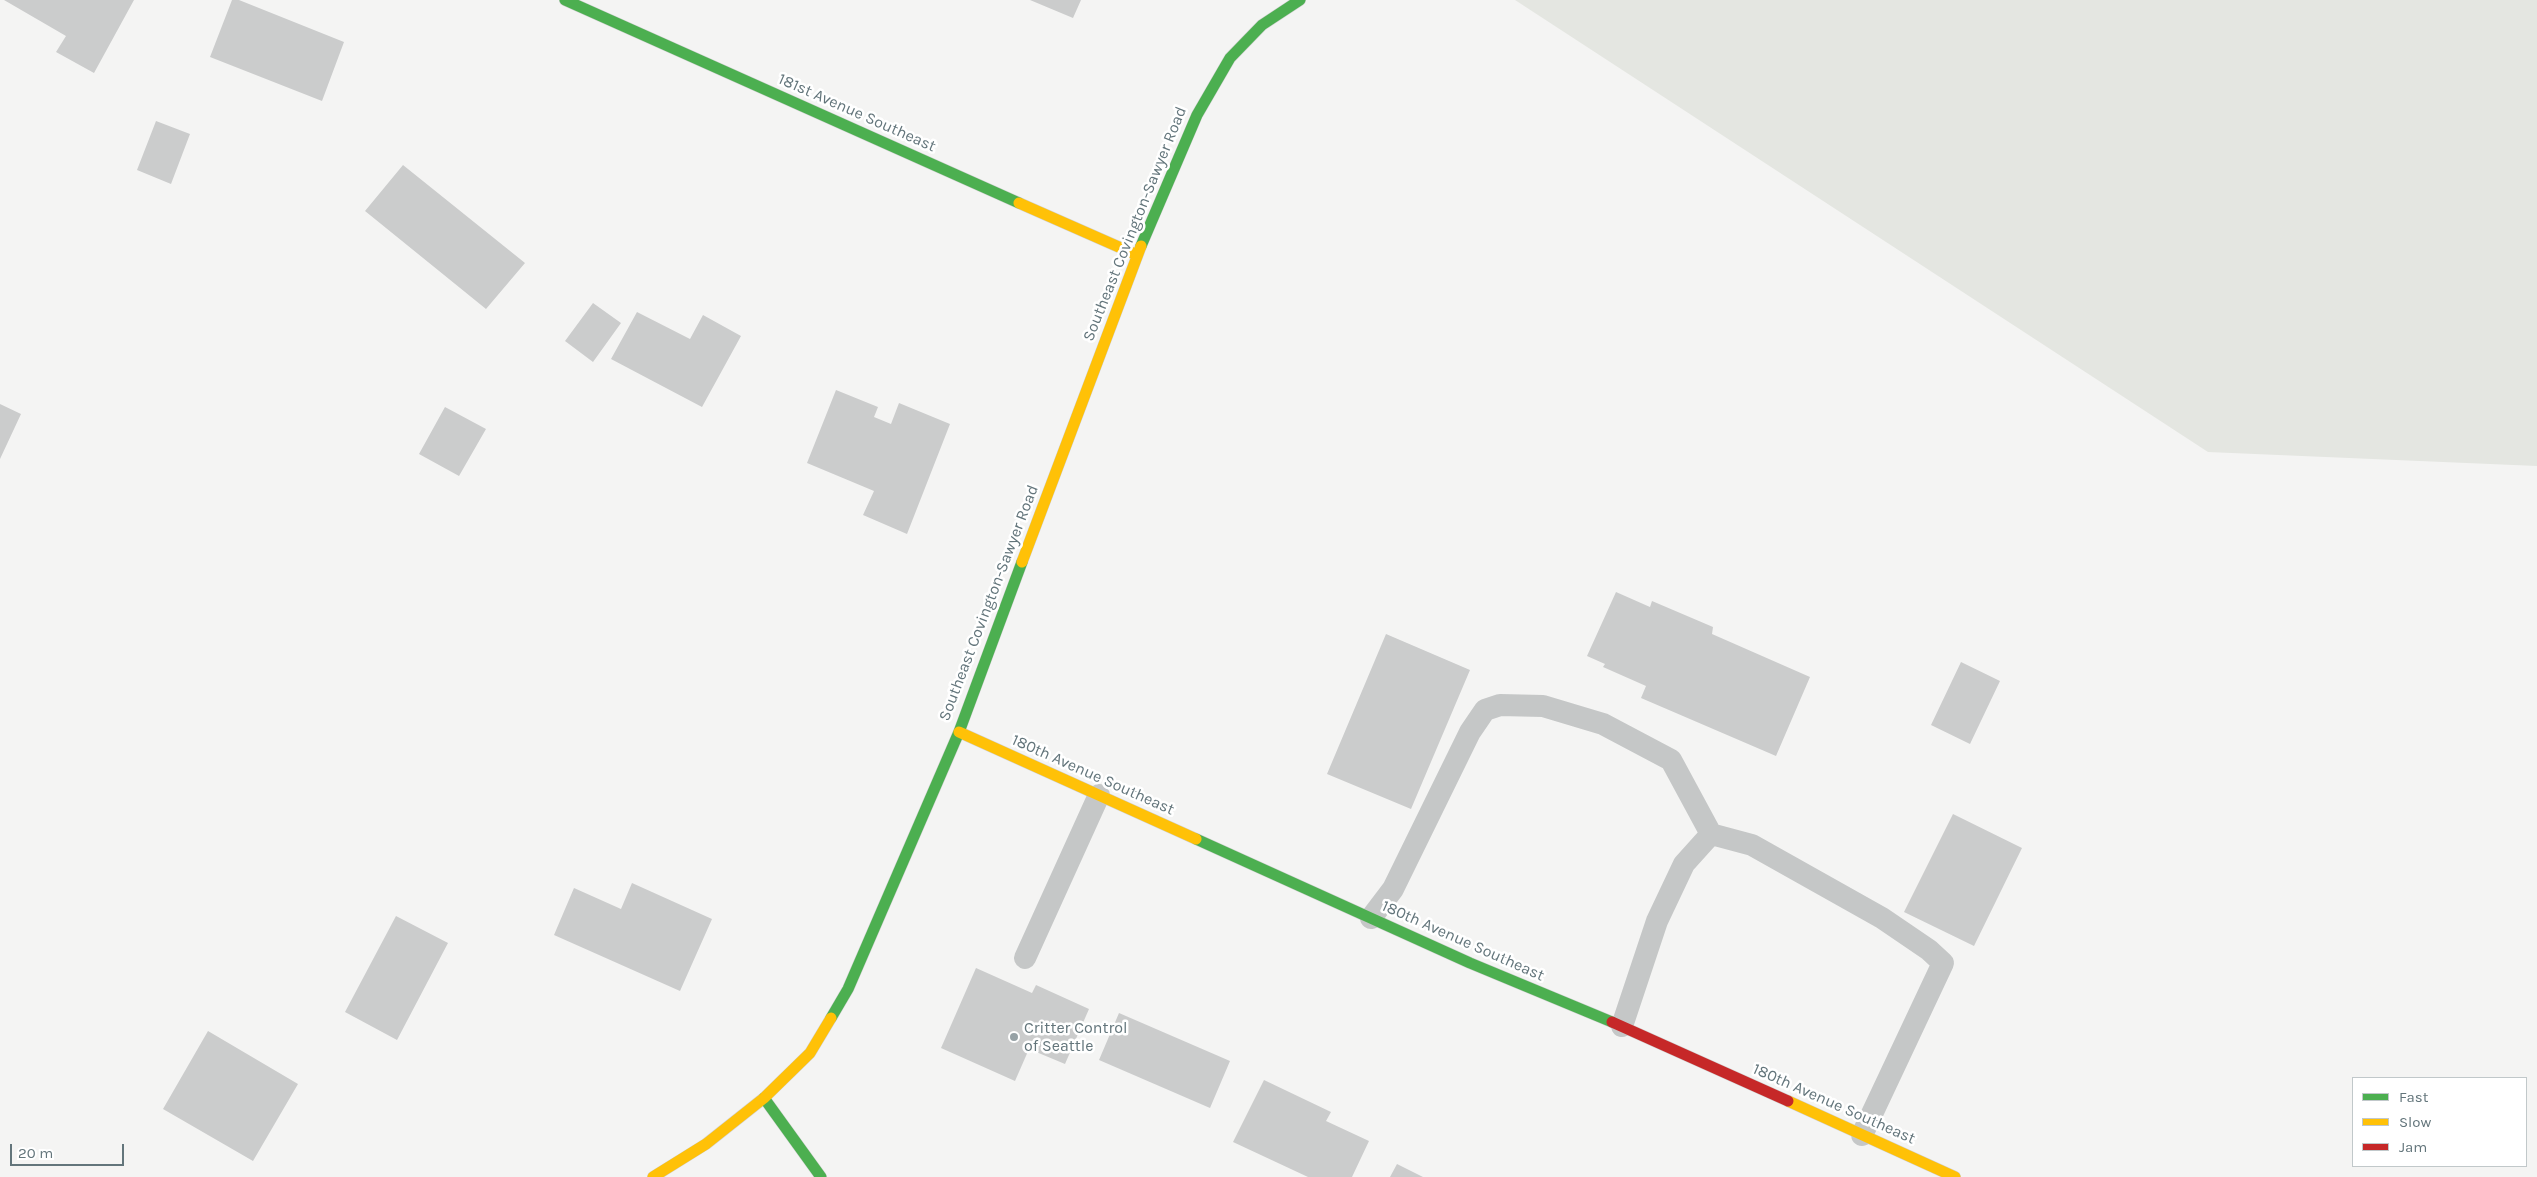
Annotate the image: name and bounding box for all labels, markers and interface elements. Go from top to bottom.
street label: 181st Avenue Southeast [775,70,939,156]
street label: Southeast Covington-Sawyer Road [1079,104,1191,344]
street label: Southeast Covington-Sawyer Road [935,482,1043,724]
street label: 180th Avenue Southeast [1009,730,1177,820]
street label: 180th Avenue Southeast [1379,896,1547,986]
place label: Critter Control of Seattle [1024,1018,1127,1056]
marker: Critter Control of Seattle [1008,1031,1020,1043]
street label: 180th Avenue Southeast [1750,1059,1918,1149]
legend [2352,1077,2527,1167]
text: Fast [2399,1088,2428,1106]
text: Slow [2399,1113,2431,1131]
scale bar [12,1134,126,1166]
text: Jam [2399,1138,2427,1156]
text: 20 m [18,1144,53,1162]

